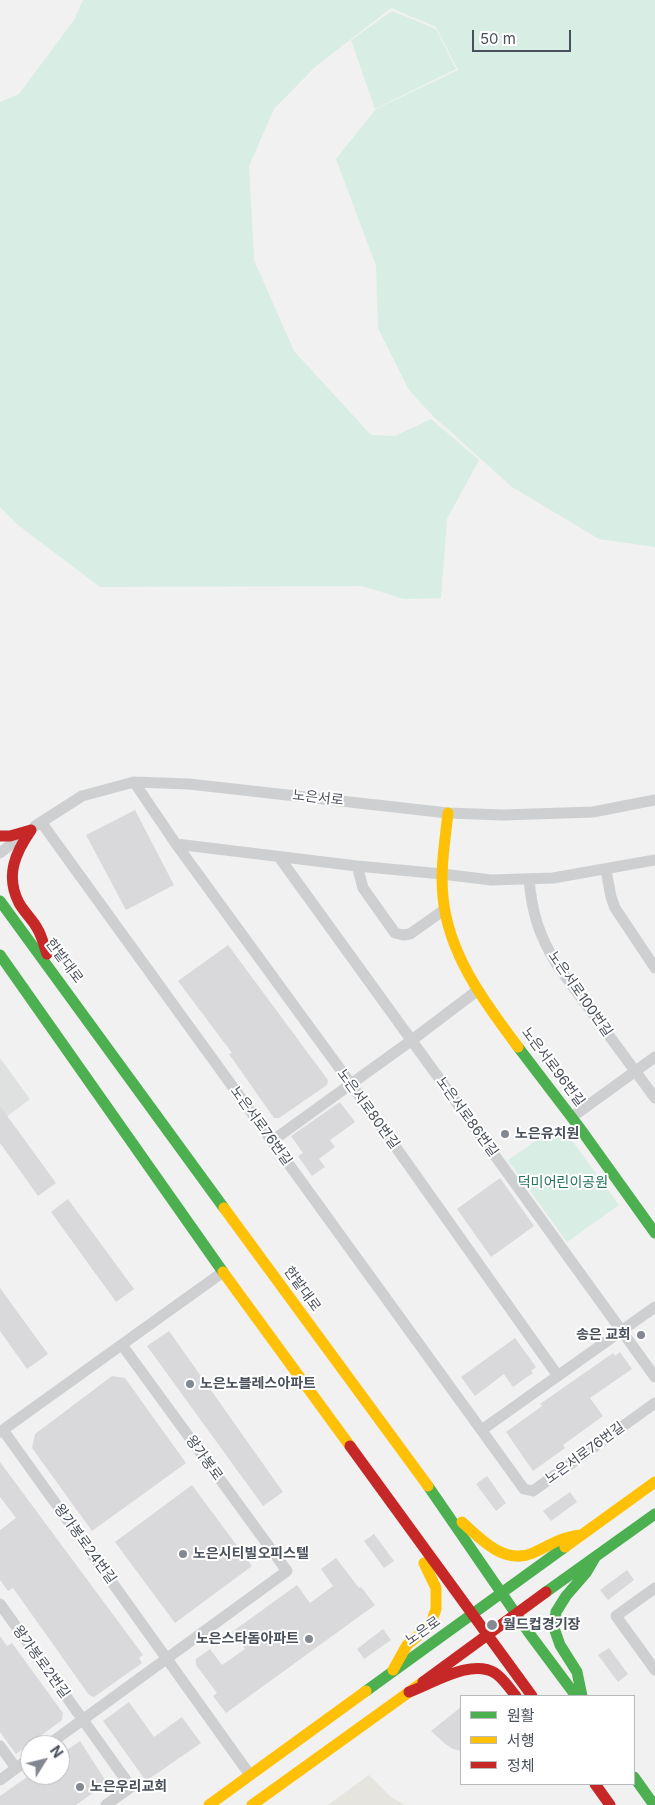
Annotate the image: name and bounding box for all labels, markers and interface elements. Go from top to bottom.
scale bar [475,20,574,52]
text: 50 m [480,29,516,48]
street label: 노은서로 [292,787,344,809]
street label: 한밭대로 [42,935,86,987]
street label: 노은서로100번길 [544,948,616,1040]
street label: 노은서로96번길 [518,1024,588,1110]
street label: 노은서로80번길 [333,1066,403,1152]
street label: 노은서로86번길 [432,1074,502,1160]
street label: 노은서로76번길 [227,1083,295,1169]
place label: 노은유치원 [515,1126,579,1142]
marker: 노은유치원 [499,1128,511,1140]
park label: 덕미어린이공원 [518,1175,608,1191]
street label: 한밭대로 [280,1263,324,1315]
place label: 송은 교회 [576,1327,631,1343]
marker: 송은 교회 [635,1329,647,1341]
place label: 노은노블레스아파트 [200,1376,316,1392]
marker: 노은노블레스아파트 [184,1378,196,1390]
street label: 노은서로76번길 [542,1419,628,1487]
street label: 왕가봉로 [182,1432,226,1484]
street label: 왕가봉로24번길 [50,1501,120,1587]
place label: 노은시티빌오피스텔 [193,1546,309,1562]
marker: 노은시티빌오피스텔 [177,1548,189,1560]
street label: 노은로 [402,1613,444,1649]
place label: 월드컵경기장 [503,1617,580,1633]
marker: 월드컵경기장 [485,1618,499,1632]
street label: 왕가봉로2번길 [9,1622,73,1702]
place label: 노은스타돔아파트 [196,1631,299,1647]
marker: 노은스타돔아파트 [303,1633,315,1645]
legend [460,1695,635,1785]
text: 원활 [507,1706,535,1725]
text: 서행 [507,1731,535,1750]
north arrow [20,1735,70,1785]
text: N [47,1742,67,1761]
text: 정체 [507,1756,535,1775]
place label: 노은우리교회 [90,1779,167,1795]
marker: 노은우리교회 [74,1781,86,1793]

